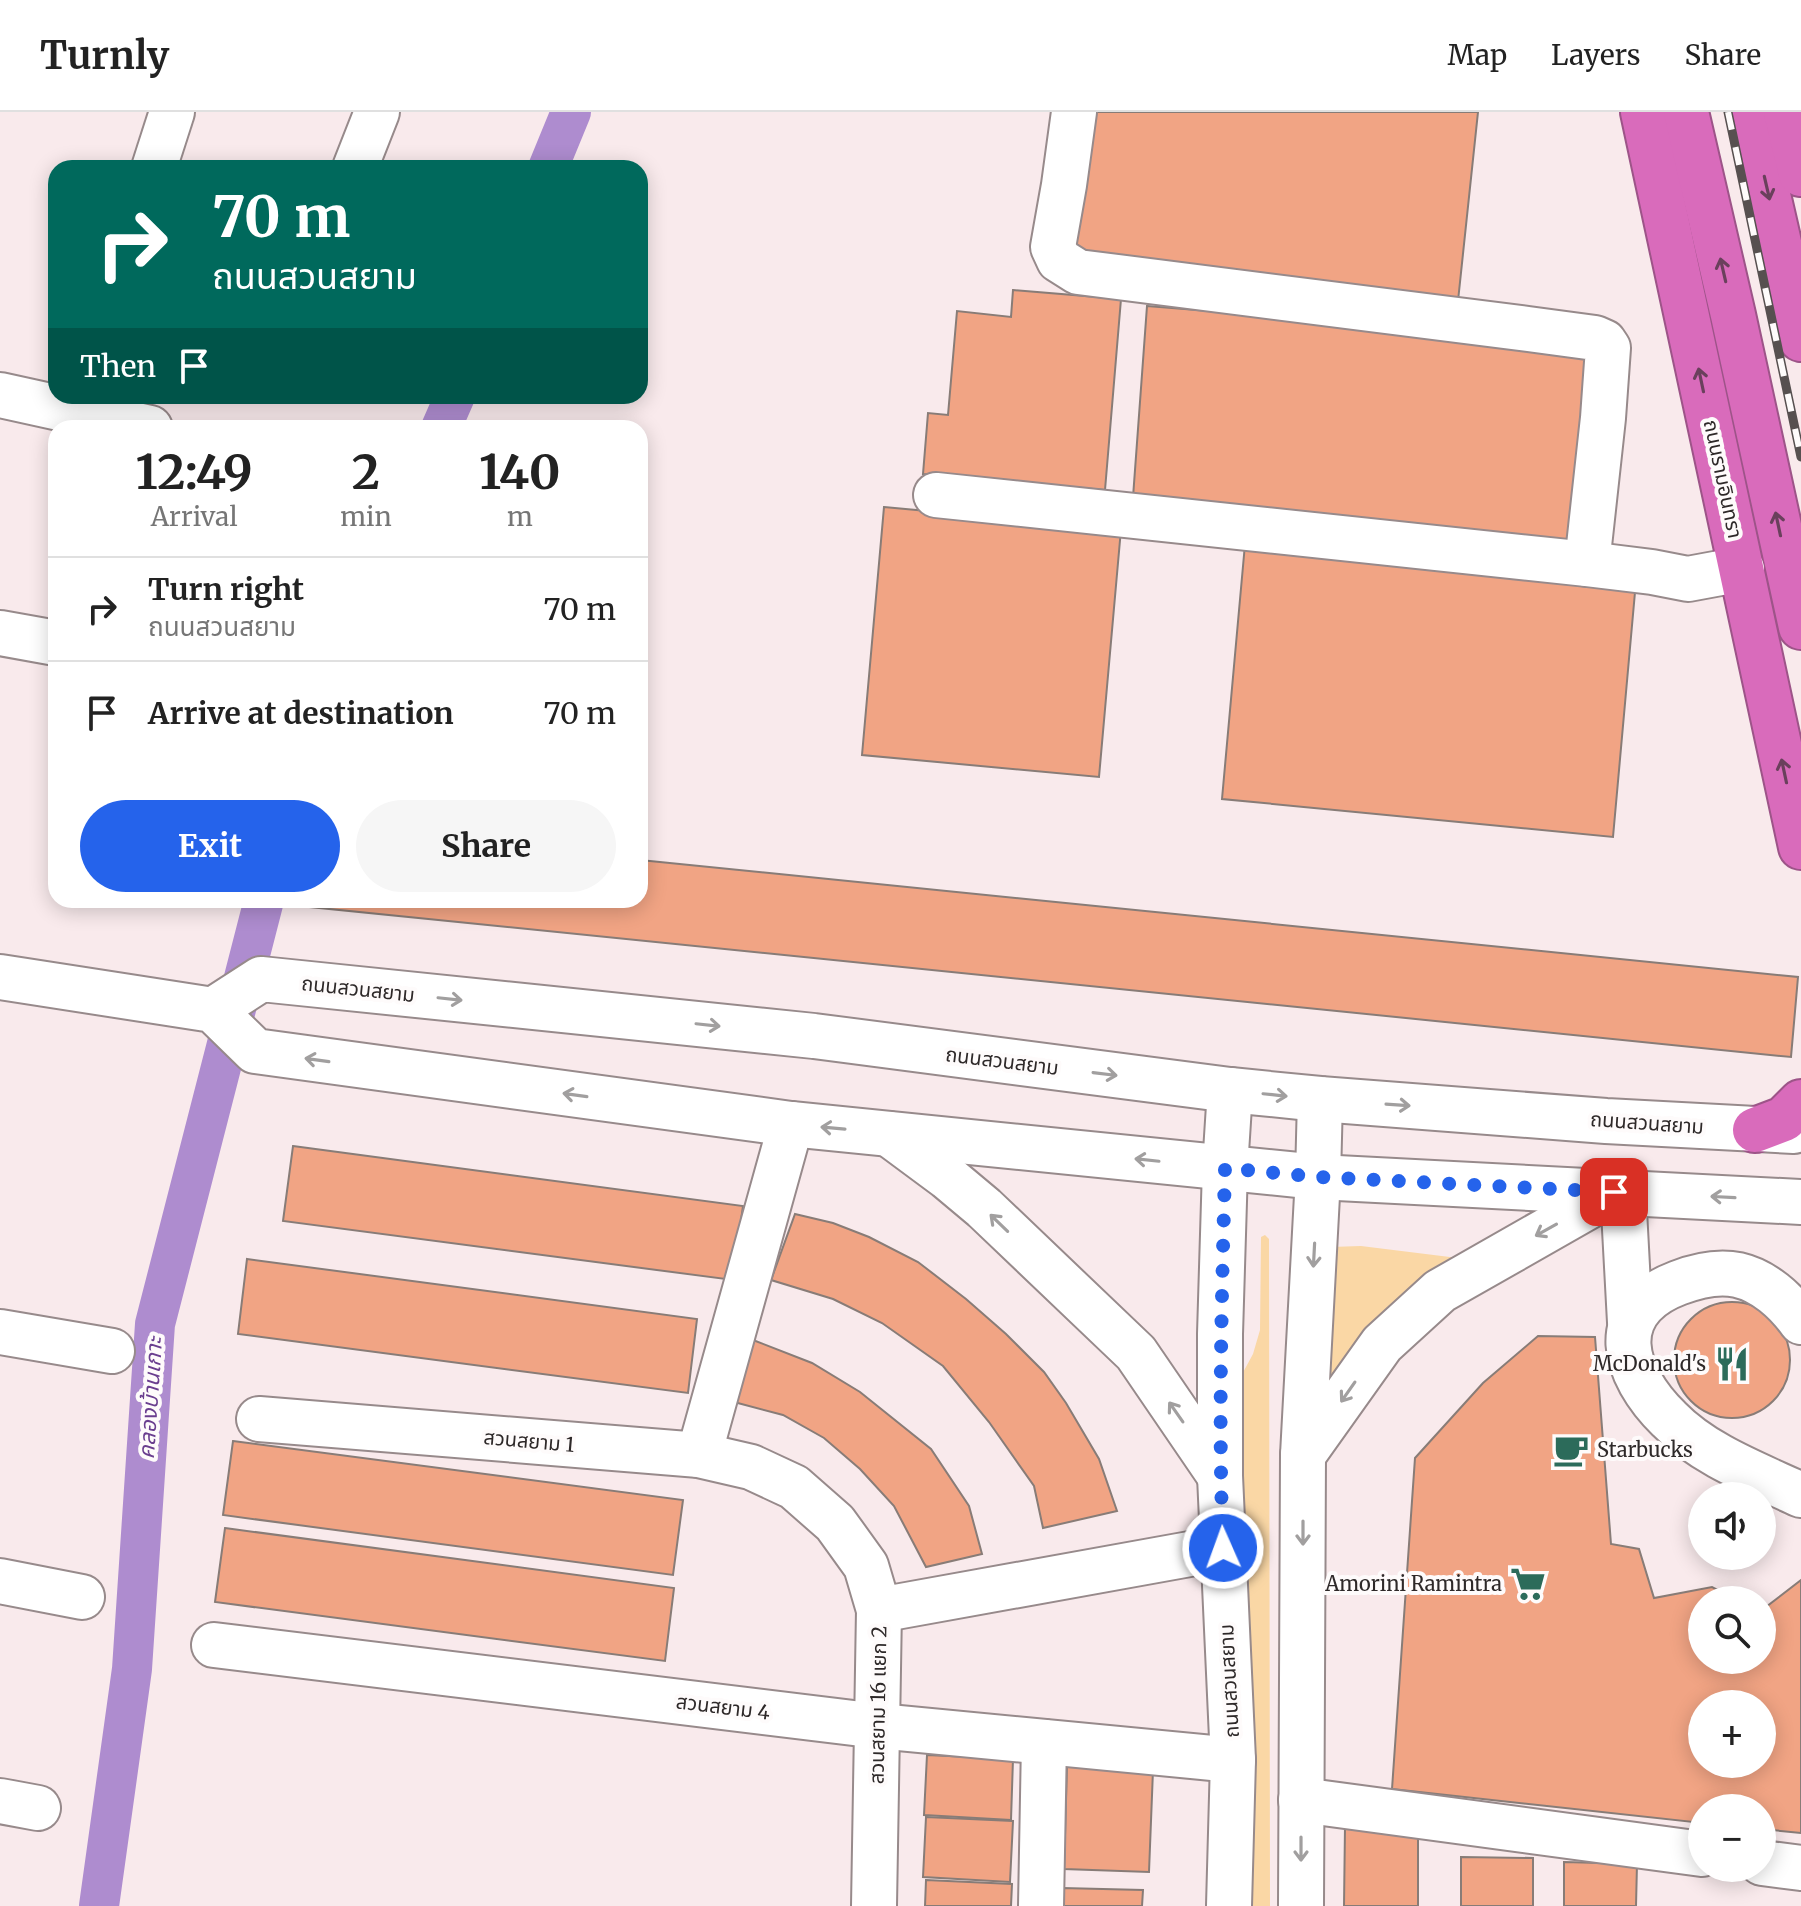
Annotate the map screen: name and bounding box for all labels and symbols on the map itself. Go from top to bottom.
one-way arrow [1760,175,1775,200]
one-way arrow [1714,258,1729,283]
one-way arrow [1693,367,1708,393]
street label: ถนนรามอินทรา [1699,417,1748,540]
one-way arrow [1770,511,1785,537]
one-way arrow [1776,759,1791,784]
street label: ถนนสวนสยาม [300,970,416,1007]
one-way arrow [436,991,462,1006]
one-way arrow [694,1018,721,1033]
street label: ถนนสวนสยาม [944,1041,1060,1080]
one-way arrow [304,1052,331,1067]
one-way arrow [1092,1067,1117,1082]
one-way arrow [563,1087,588,1102]
one-way arrow [1261,1087,1288,1102]
one-way arrow [1384,1098,1410,1113]
street label: ถนนสวนสยาม [1589,1106,1705,1139]
one-way arrow [820,1121,847,1136]
one-way arrow [1134,1152,1161,1167]
pin [1580,1158,1648,1226]
one-way arrow [1710,1189,1737,1204]
one-way arrow [990,1214,1009,1233]
one-way arrow [1535,1222,1558,1238]
one-way arrow [1306,1241,1321,1268]
water label: คลองบ้านเกาะ [132,1334,168,1460]
restaurant icon: McDonald's [1713,1345,1751,1383]
place label: McDonald's [1593,1351,1706,1376]
one-way arrow [1340,1381,1357,1402]
one-way arrow [1168,1402,1184,1424]
street label: สวนสยาม 1 [483,1424,575,1457]
cafe icon: Starbucks [1552,1431,1590,1469]
place label: Starbucks [1597,1437,1693,1462]
position arrow [1181,1506,1265,1590]
one-way arrow [1295,1519,1311,1546]
supermarket icon: Amorini Ramintra [1509,1565,1547,1603]
place label: Amorini Ramintra [1324,1571,1502,1596]
street label: ถนนสวนสยาม [1213,1624,1244,1739]
street label: สวนสยาม 16 แยก 2 [864,1626,891,1784]
street label: สวนสยาม 4 [675,1688,771,1725]
one-way arrow [1293,1835,1309,1862]

